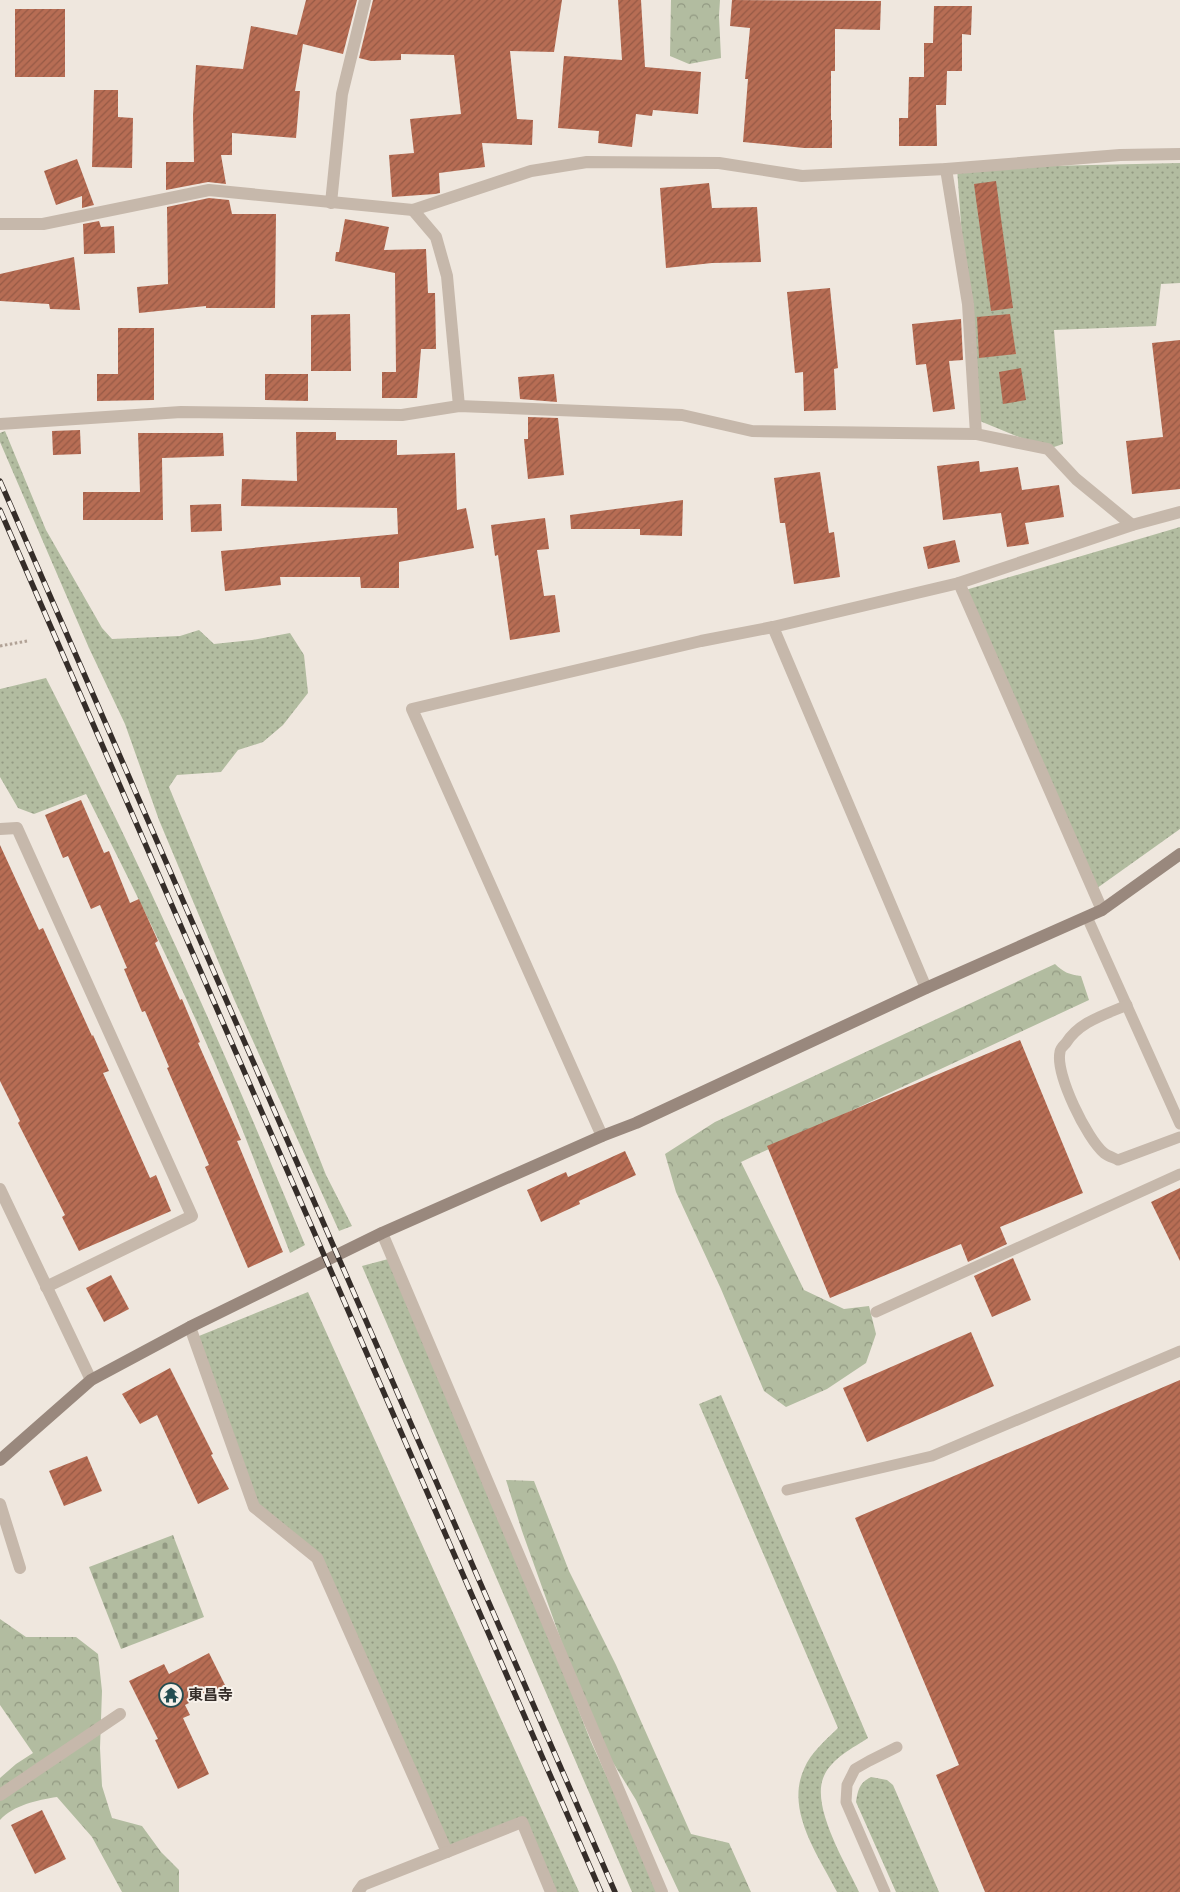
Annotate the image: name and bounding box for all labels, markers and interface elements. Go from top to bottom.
temple icon: 東昌寺 [158,1682,184,1708]
place label: 東昌寺 [188,1686,233,1704]

